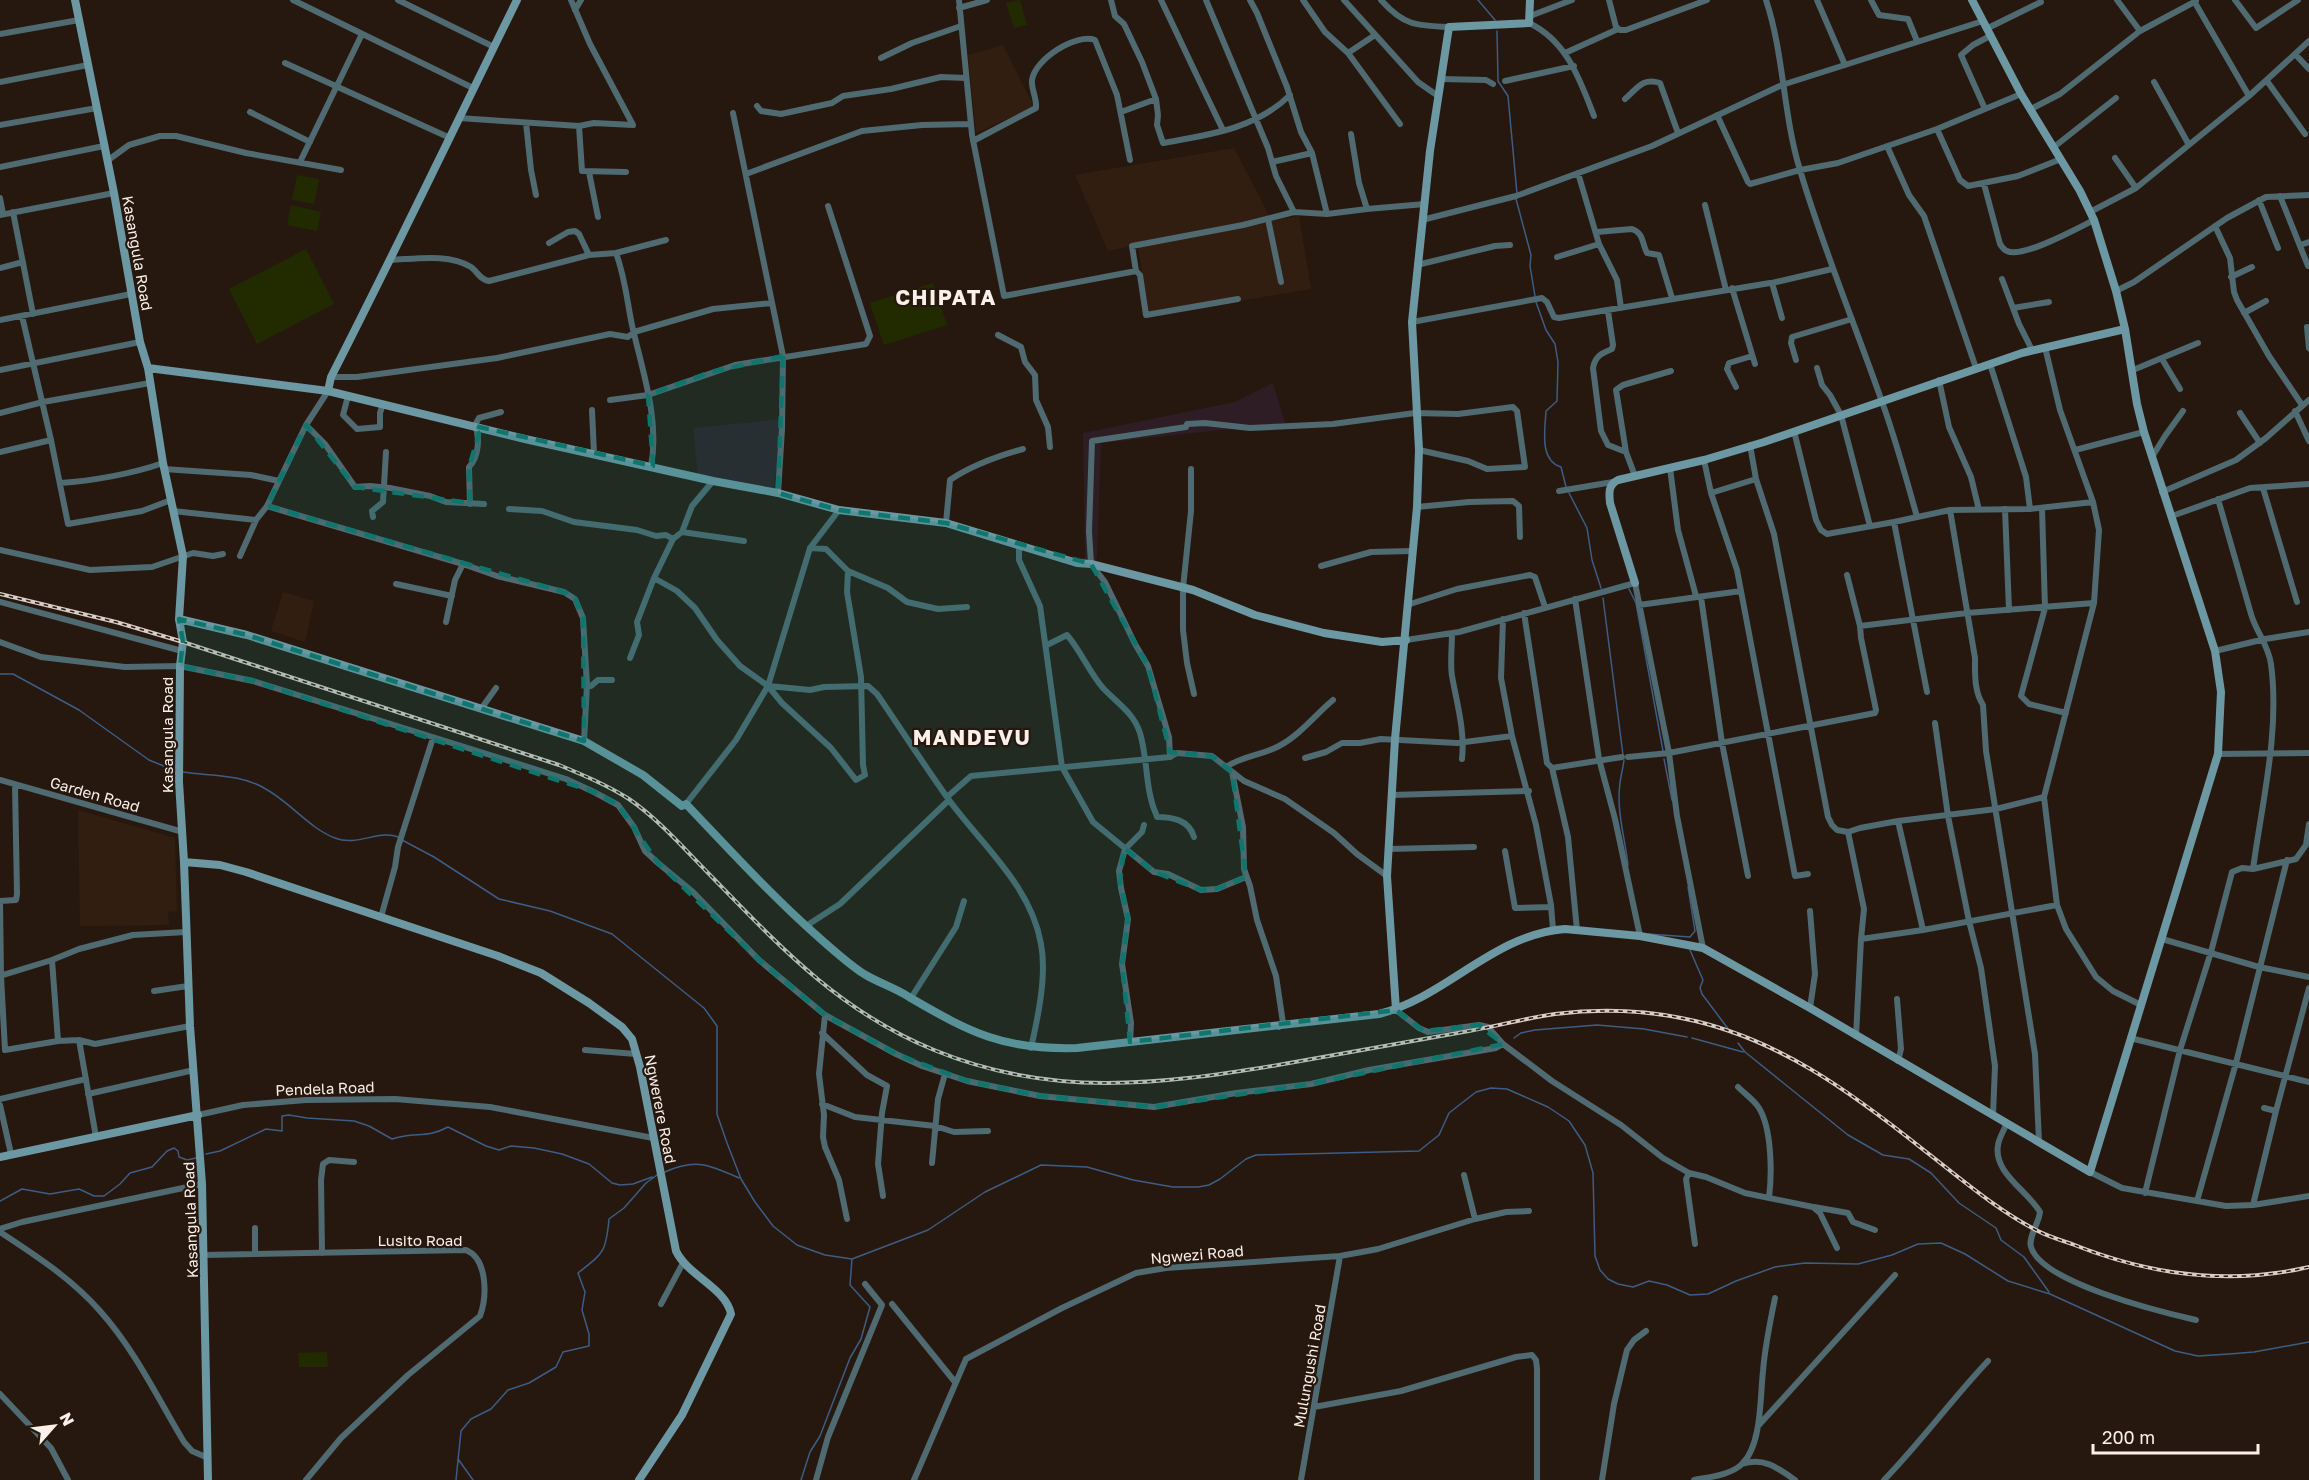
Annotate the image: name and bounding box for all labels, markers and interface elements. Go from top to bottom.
street label: Kasangula Road [119,194,157,312]
district label: CHIPATA [895,284,997,310]
street label: Kasangula Road [158,677,176,793]
district label: MANDEVU [913,724,1031,750]
street label: Garden Road [48,773,142,815]
street label: Ngwerere Road [642,1053,680,1165]
street label: Pendela Road [275,1077,375,1099]
street label: Kasangula Road [179,1162,201,1278]
street label: Lusito Road [378,1231,462,1249]
street label: Ngwezi Road [1150,1241,1244,1267]
street label: Mulungushi Road [1289,1303,1329,1429]
north arrow [24,1396,84,1456]
text: N [56,1409,79,1429]
scale bar [2093,1417,2258,1455]
text: 200 m [2102,1426,2155,1448]

